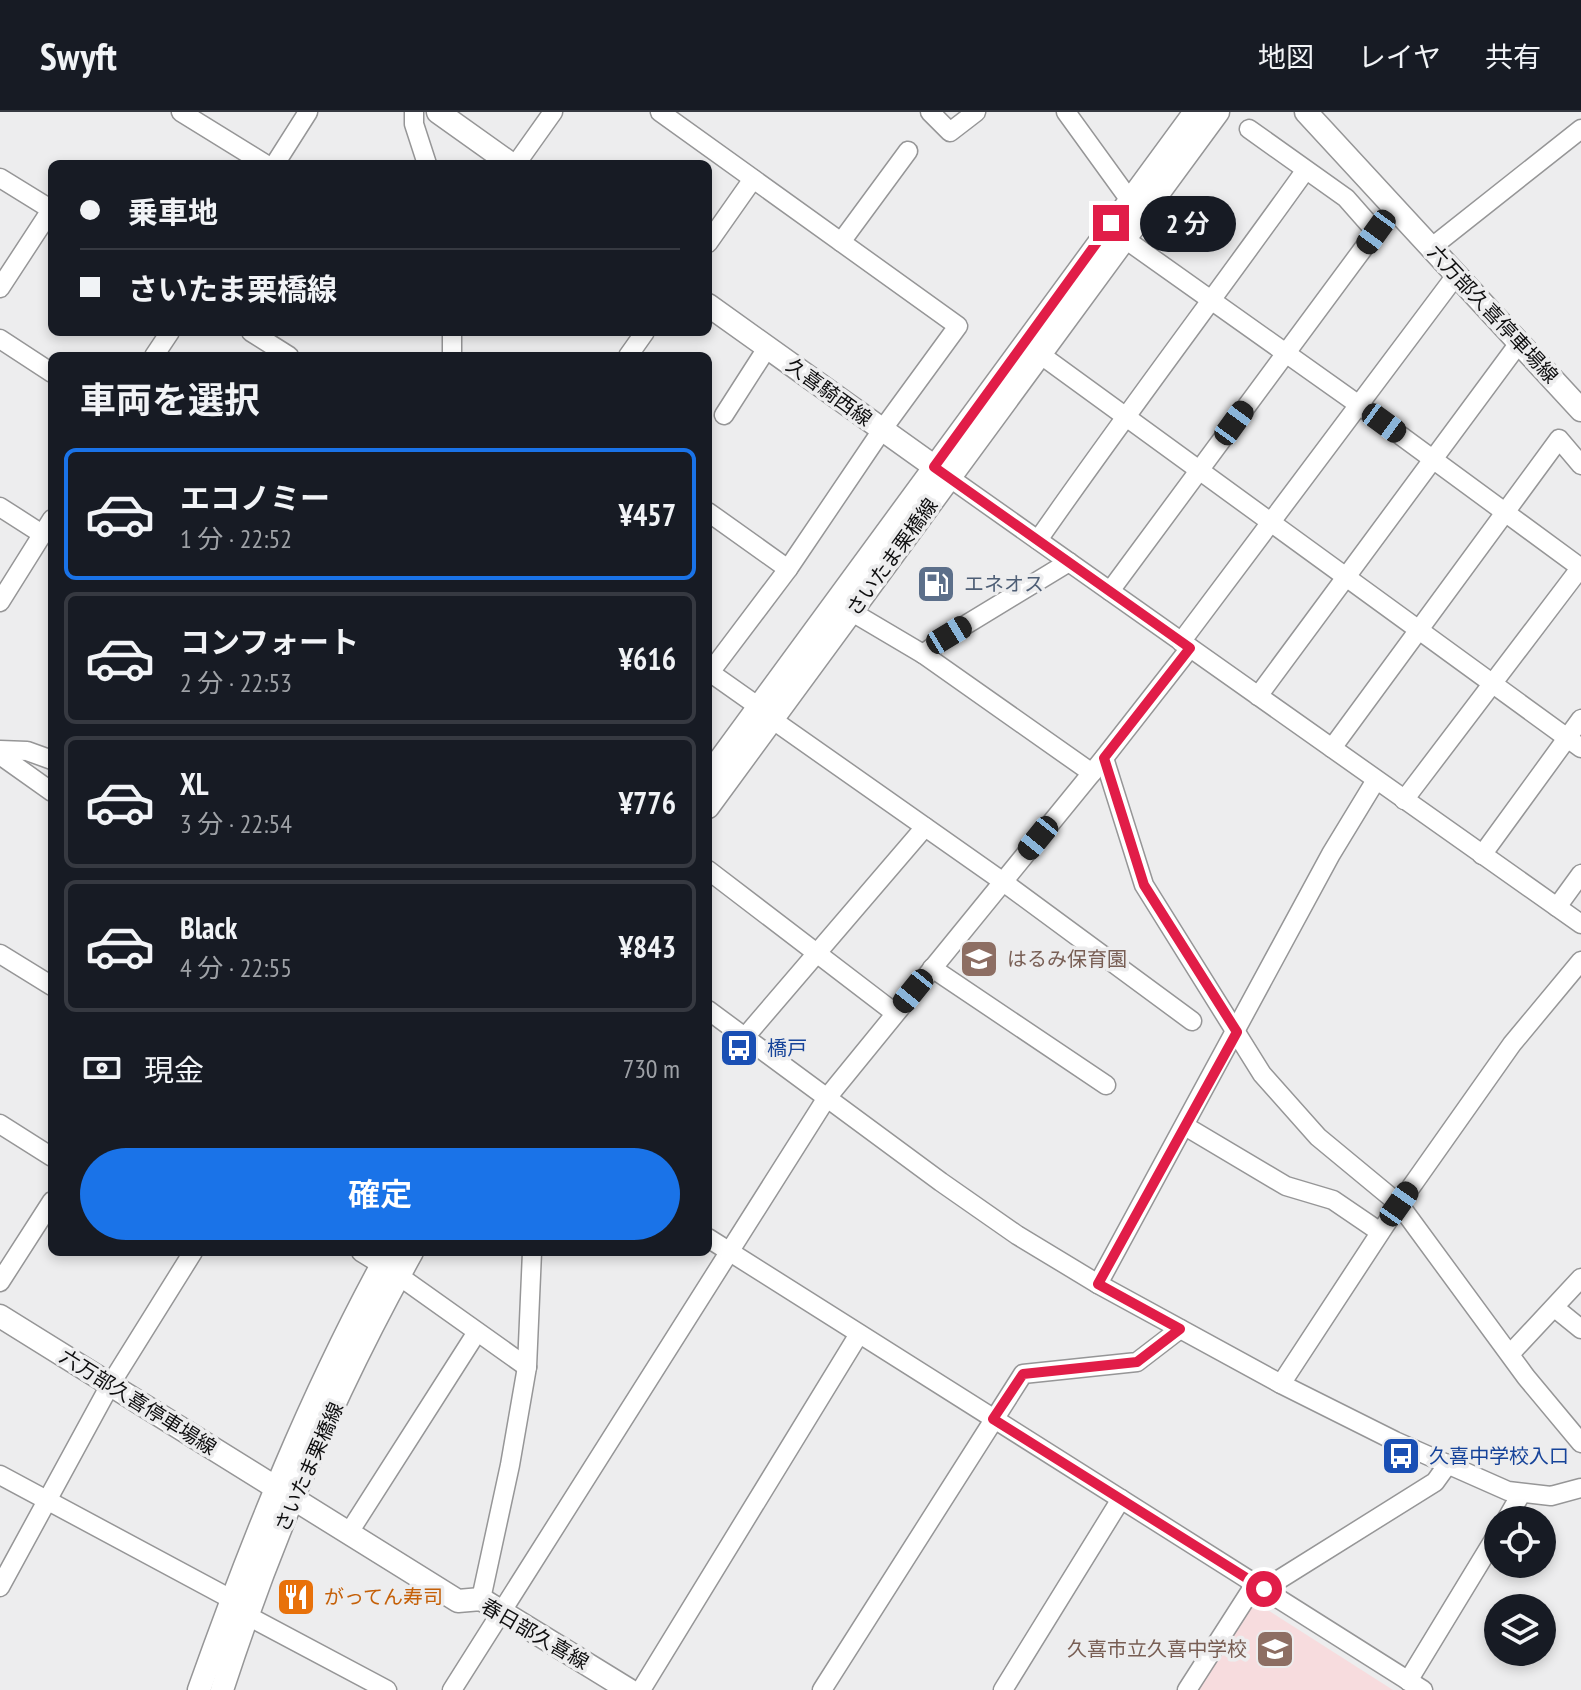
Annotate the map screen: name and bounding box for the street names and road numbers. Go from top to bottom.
street label: 六万部久喜停車場線 [1422,239,1564,389]
street label: 久喜騎西線 [781,352,877,432]
street label: さいたま栗橋線 [841,493,943,621]
street label: 六万部久喜停車場線 [55,1343,221,1461]
street label: さいたま栗橋線 [269,1398,349,1536]
street label: 春日部久喜線 [477,1593,593,1675]

